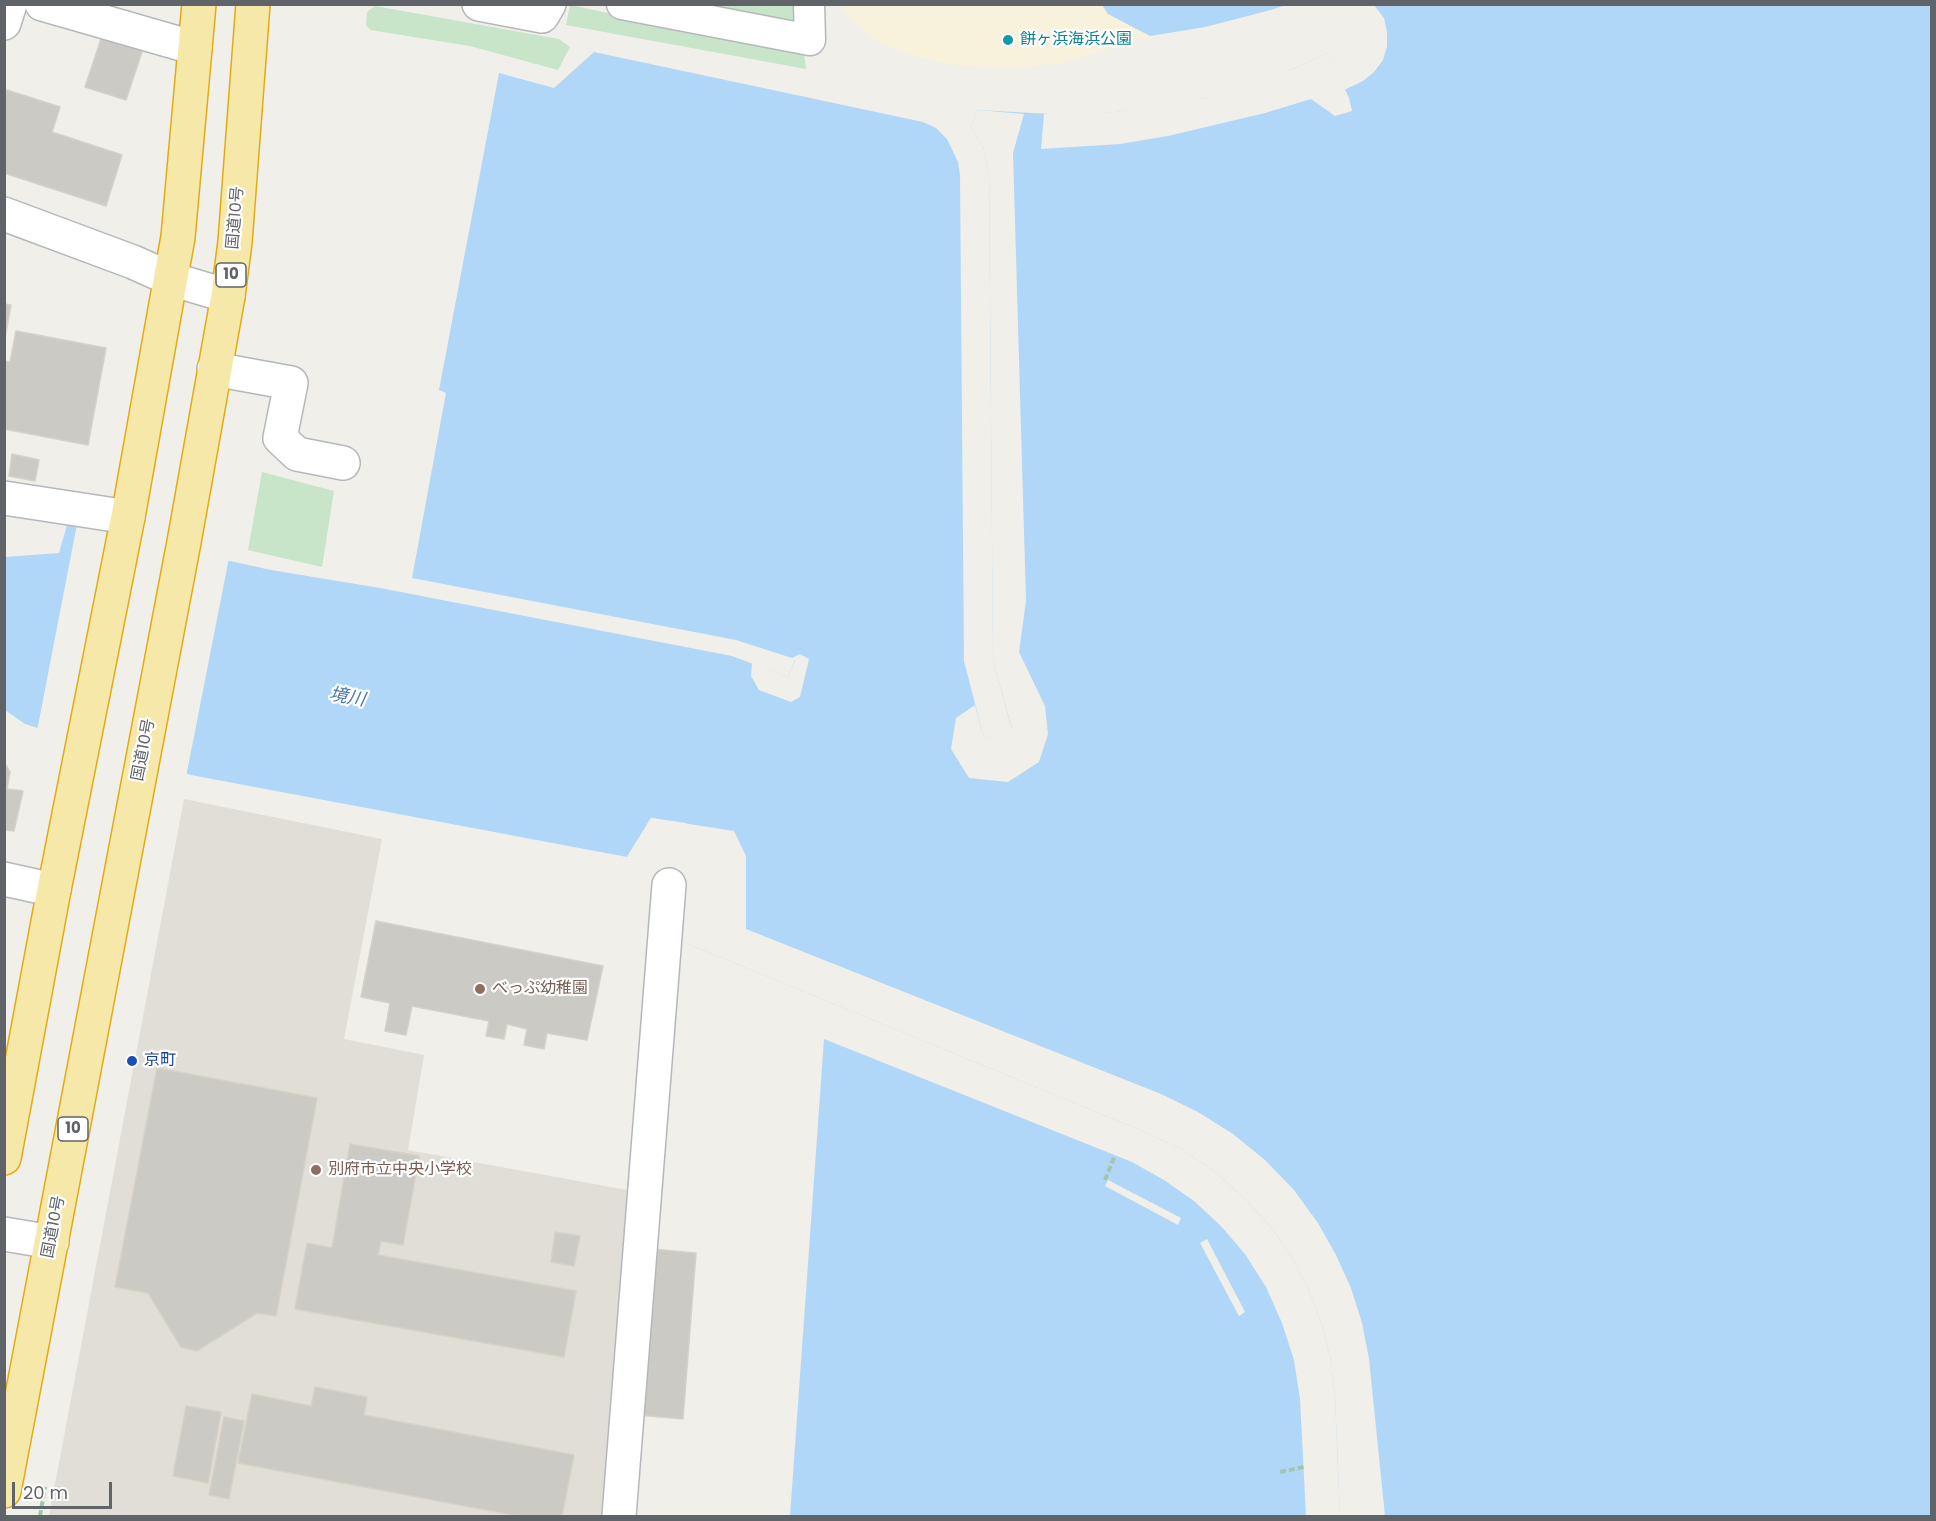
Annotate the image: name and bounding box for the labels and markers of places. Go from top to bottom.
place label: 餅ヶ浜海浜公園 [1020,30,1132,50]
marker: 餅ヶ浜海浜公園 [1001,33,1015,47]
place label: べっぷ幼稚園 [492,979,588,999]
marker: べっぷ幼稚園 [473,982,487,996]
place label: 京町 [144,1051,176,1071]
marker: 京町 [125,1054,139,1068]
place label: 別府市立中央小学校 [328,1160,472,1180]
marker: 別府市立中央小学校 [309,1163,323,1177]

